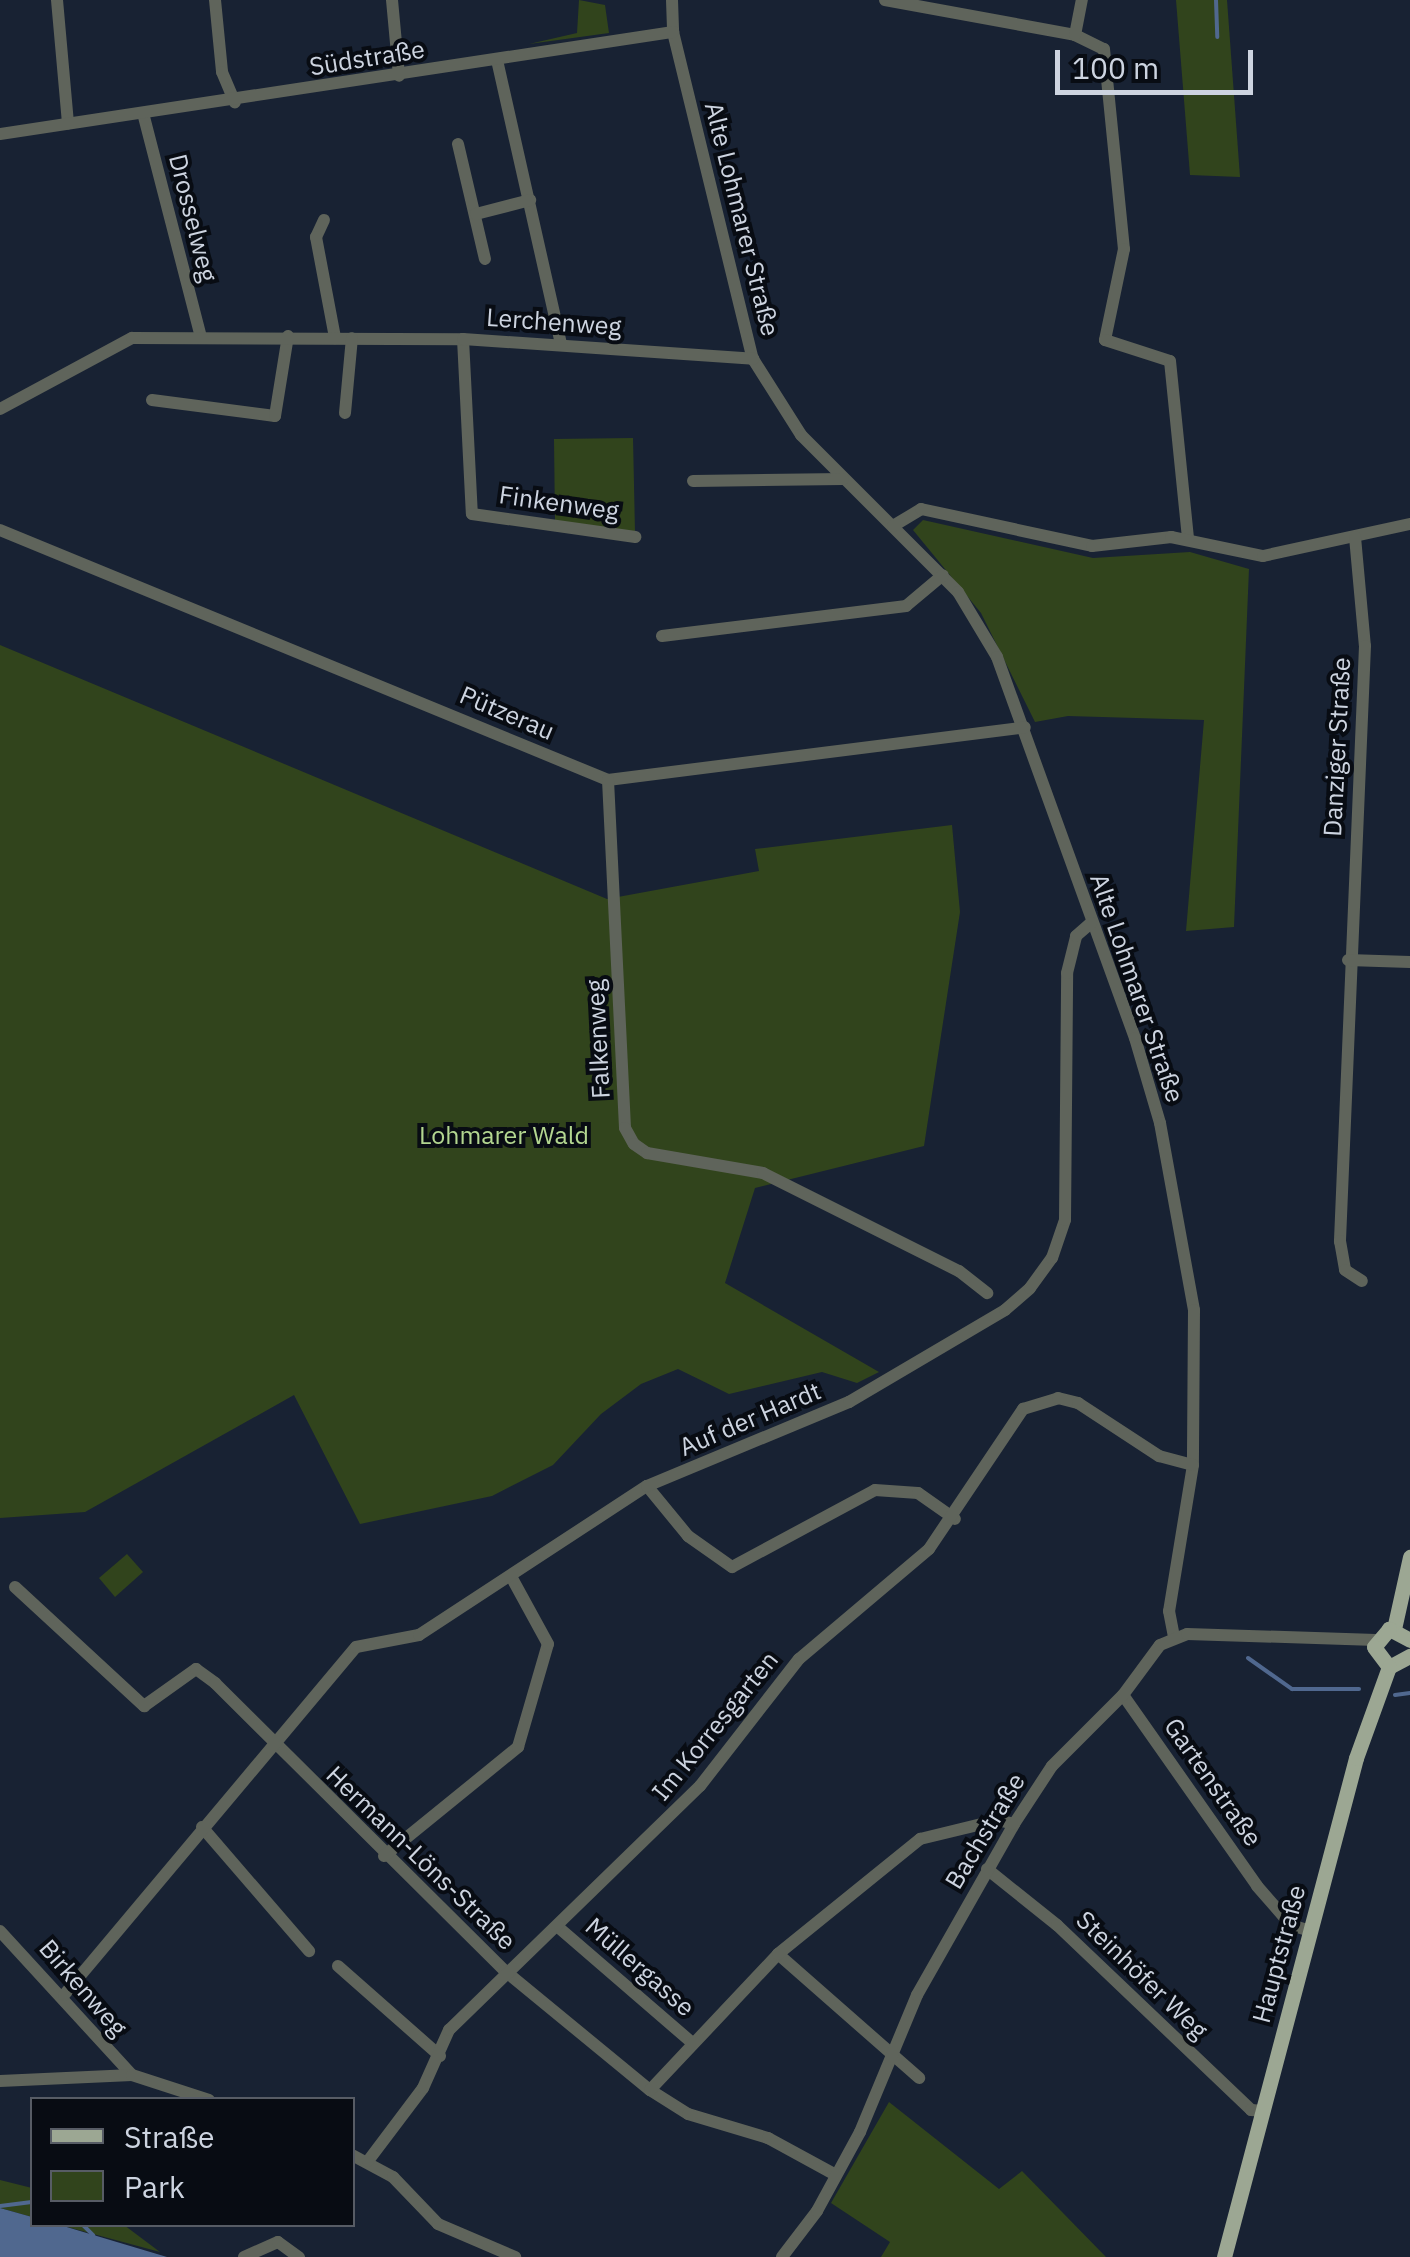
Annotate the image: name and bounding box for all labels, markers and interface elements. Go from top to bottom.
scale bar [1060,30,1258,92]
street label: Südstraße [307,34,427,82]
text: 100 m [1072,48,1159,87]
street label: Alte Lohmarer Straße [698,99,786,339]
street label: Drosselweg [163,151,223,285]
street label: Lerchenweg [485,302,623,342]
street label: Finkenweg [497,480,621,526]
street label: Danziger Straße [1317,657,1357,837]
street label: Pützerau [455,680,559,746]
street label: Alte Lohmarer Straße [1084,870,1190,1106]
street label: Falkenweg [580,978,616,1100]
park label: Lohmarer Wald [419,1120,589,1150]
street label: Auf der Hardt [675,1376,825,1462]
street label: Im Korresgarten [646,1645,784,1807]
street label: Gartenstraße [1158,1712,1268,1852]
street label: Hermann-Löns-Straße [320,1760,522,1956]
street label: Bachstraße [939,1768,1031,1894]
street label: Hauptstraße [1246,1882,1312,2026]
street label: Steinhöfer Weg [1070,1905,1214,2045]
street label: Müllergasse [579,1911,701,2023]
street label: Birkenweg [33,1934,133,2042]
legend [30,2097,355,2227]
text: Straße [124,2117,215,2156]
text: Park [124,2167,185,2206]

